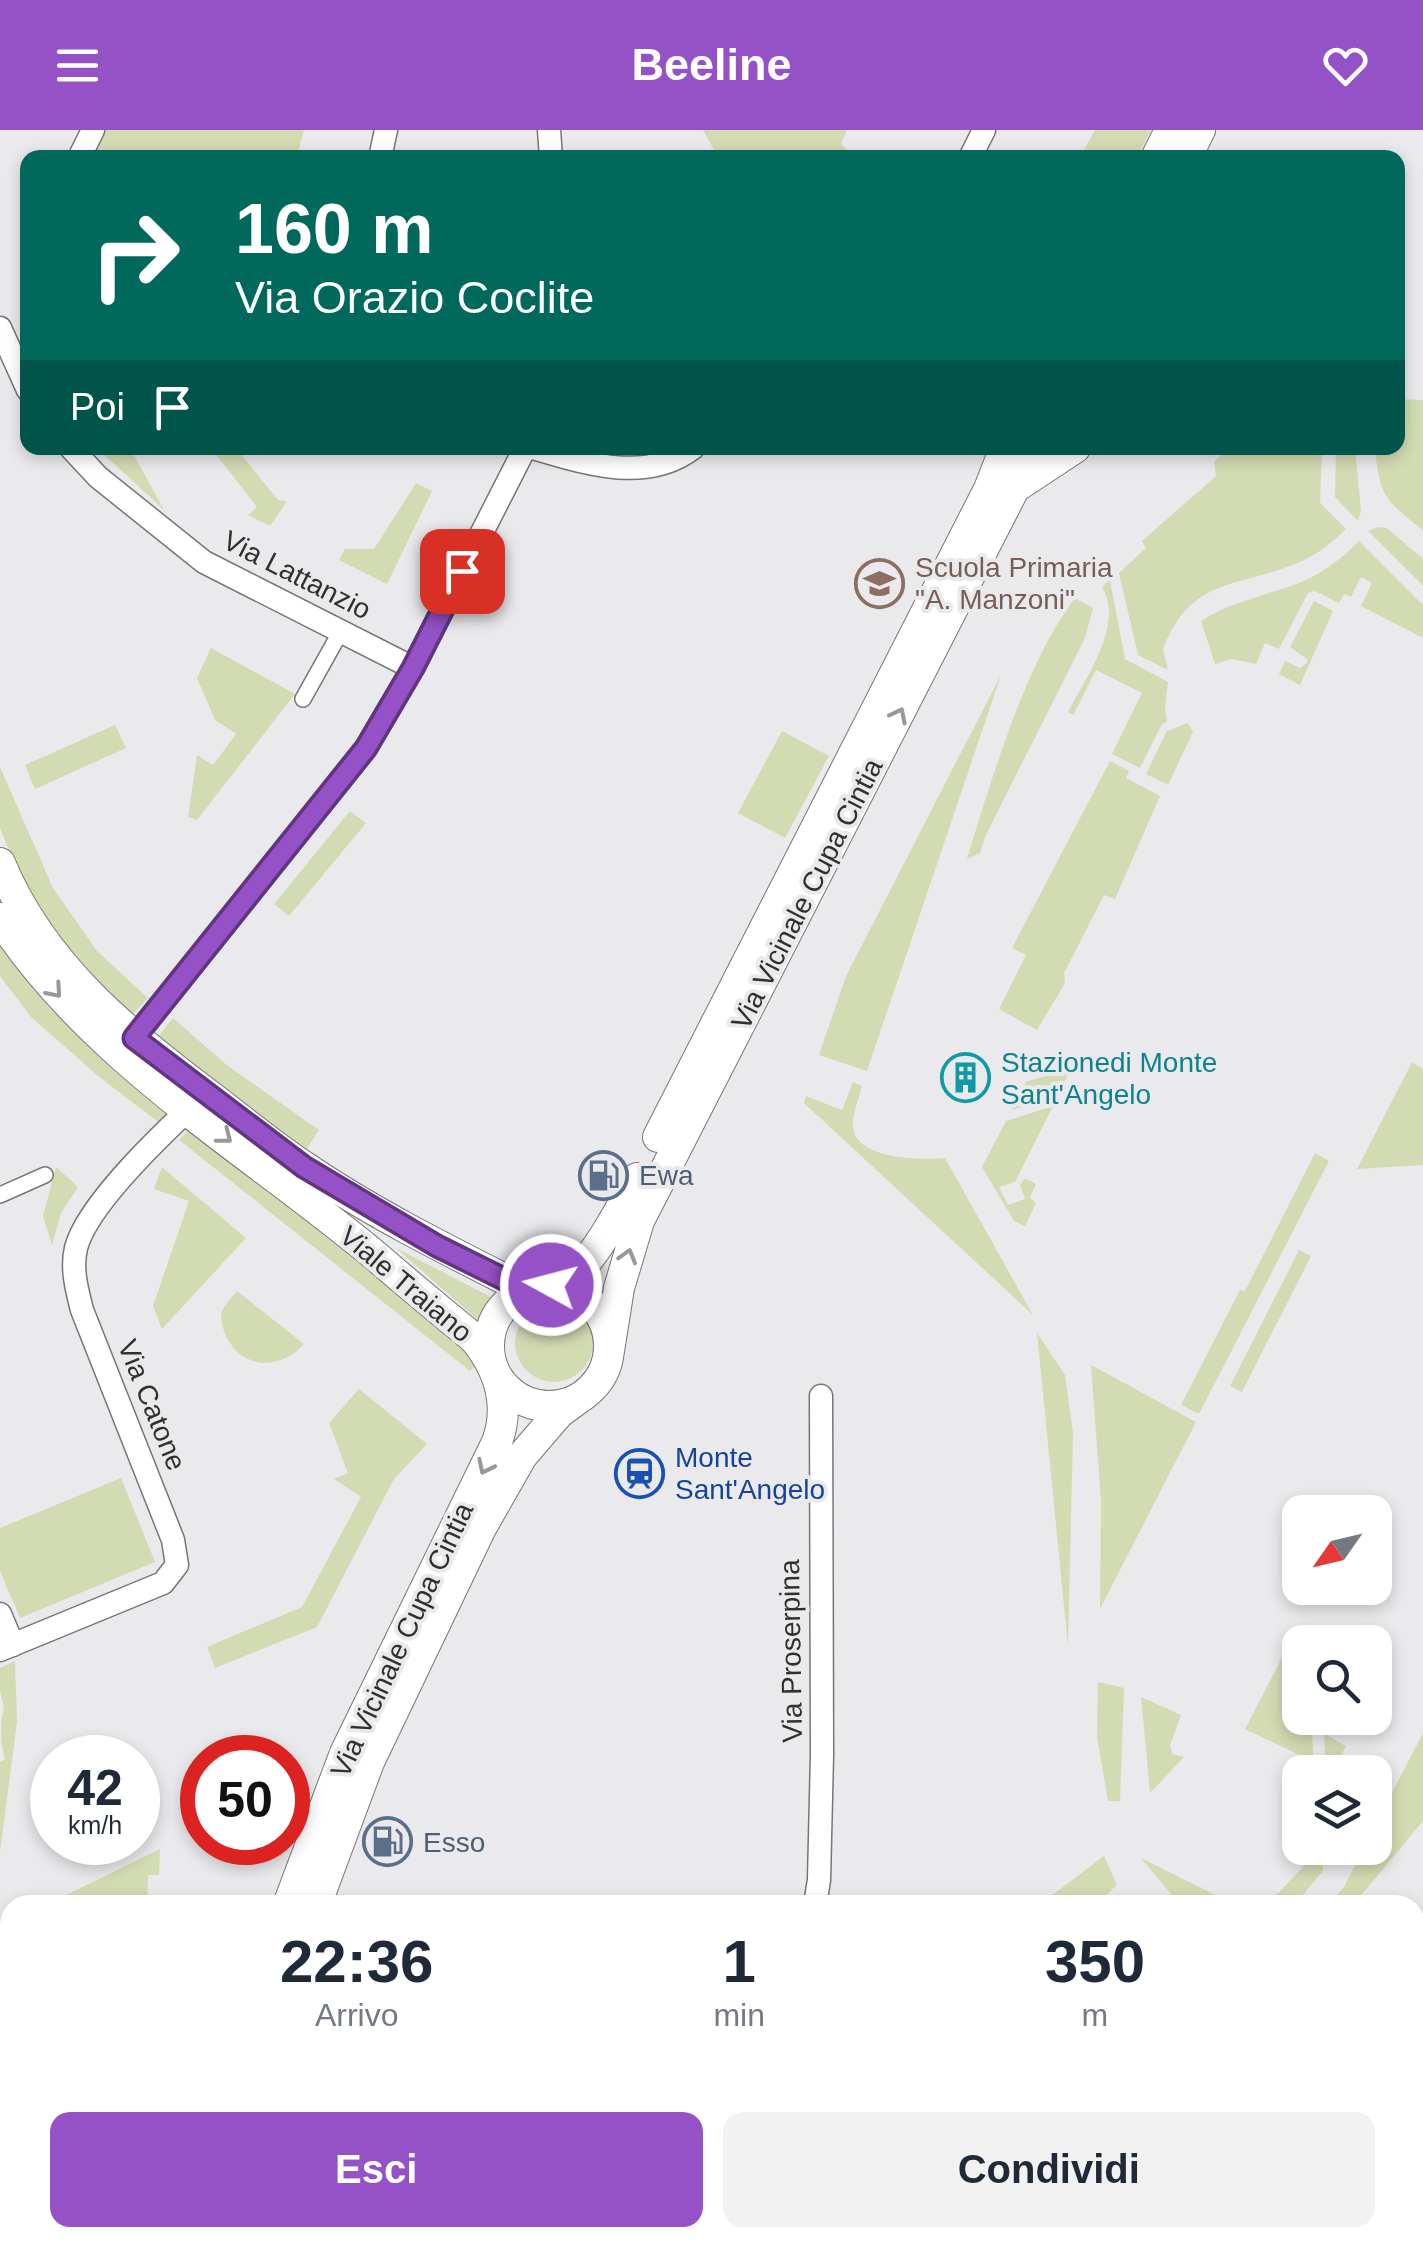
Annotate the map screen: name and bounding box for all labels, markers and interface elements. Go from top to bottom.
icon: menu [50,38,105,93]
icon: heart [1318,38,1373,93]
text: Beeline [631,39,792,90]
icon: right [70,190,200,320]
text: 160 m [235,190,433,268]
text: Via Orazio Coclite [235,272,594,323]
icon: arrive [145,380,200,435]
text: Poi [70,386,125,428]
street label: Via Lattanzio [218,525,376,625]
pin [420,529,505,614]
icon: arrive [435,544,490,599]
place label: Scuola Primaria "A. Manzoni" [915,552,1113,615]
school or university icon: Scuola Primaria "A. Manzoni" [854,557,906,609]
one-way arrow [887,708,906,726]
street label: Via Vicinale Cupa Cintia [725,753,889,1034]
one-way arrow [43,979,61,998]
place label: Stazionedi Monte Sant'Angelo [1001,1047,1217,1110]
building icon: Stazionedi Monte Sant'Angelo [940,1052,992,1104]
one-way arrow [213,1125,231,1143]
fuel station icon: Ewa [578,1149,630,1201]
place label: Ewa [639,1160,694,1191]
street label: Viale Traiano [334,1220,478,1348]
position arrow [499,1233,603,1337]
one-way arrow [617,1247,638,1265]
street label: Via Catone [112,1335,192,1475]
place label: Monte Sant'Angelo [675,1442,825,1505]
station icon: Monte Sant'Angelo [614,1447,666,1499]
one-way arrow [477,1457,497,1475]
north arrow [1282,1495,1392,1605]
map controls [1282,1495,1392,1865]
street label: Via Vicinale Cupa Cintia [325,1497,479,1782]
street label: Via Proserpina [774,1559,808,1743]
button: search [1282,1625,1392,1735]
speed limit sign: 50 [180,1735,310,1865]
button: layers [1282,1755,1392,1865]
text: 42 [67,1760,123,1816]
text: km/h [68,1811,122,1839]
fuel station icon: Esso [362,1816,414,1868]
place label: Esso [423,1827,485,1858]
text: 22:36 [280,1928,433,1995]
text: 1 [722,1928,756,1995]
text: 350 [1045,1928,1145,1995]
text: Arrivo [315,1997,398,2033]
text: min [713,1997,765,2033]
text: m [1082,1997,1108,2033]
button: Esci [50,2112,703,2227]
button: Condividi [723,2112,1375,2227]

